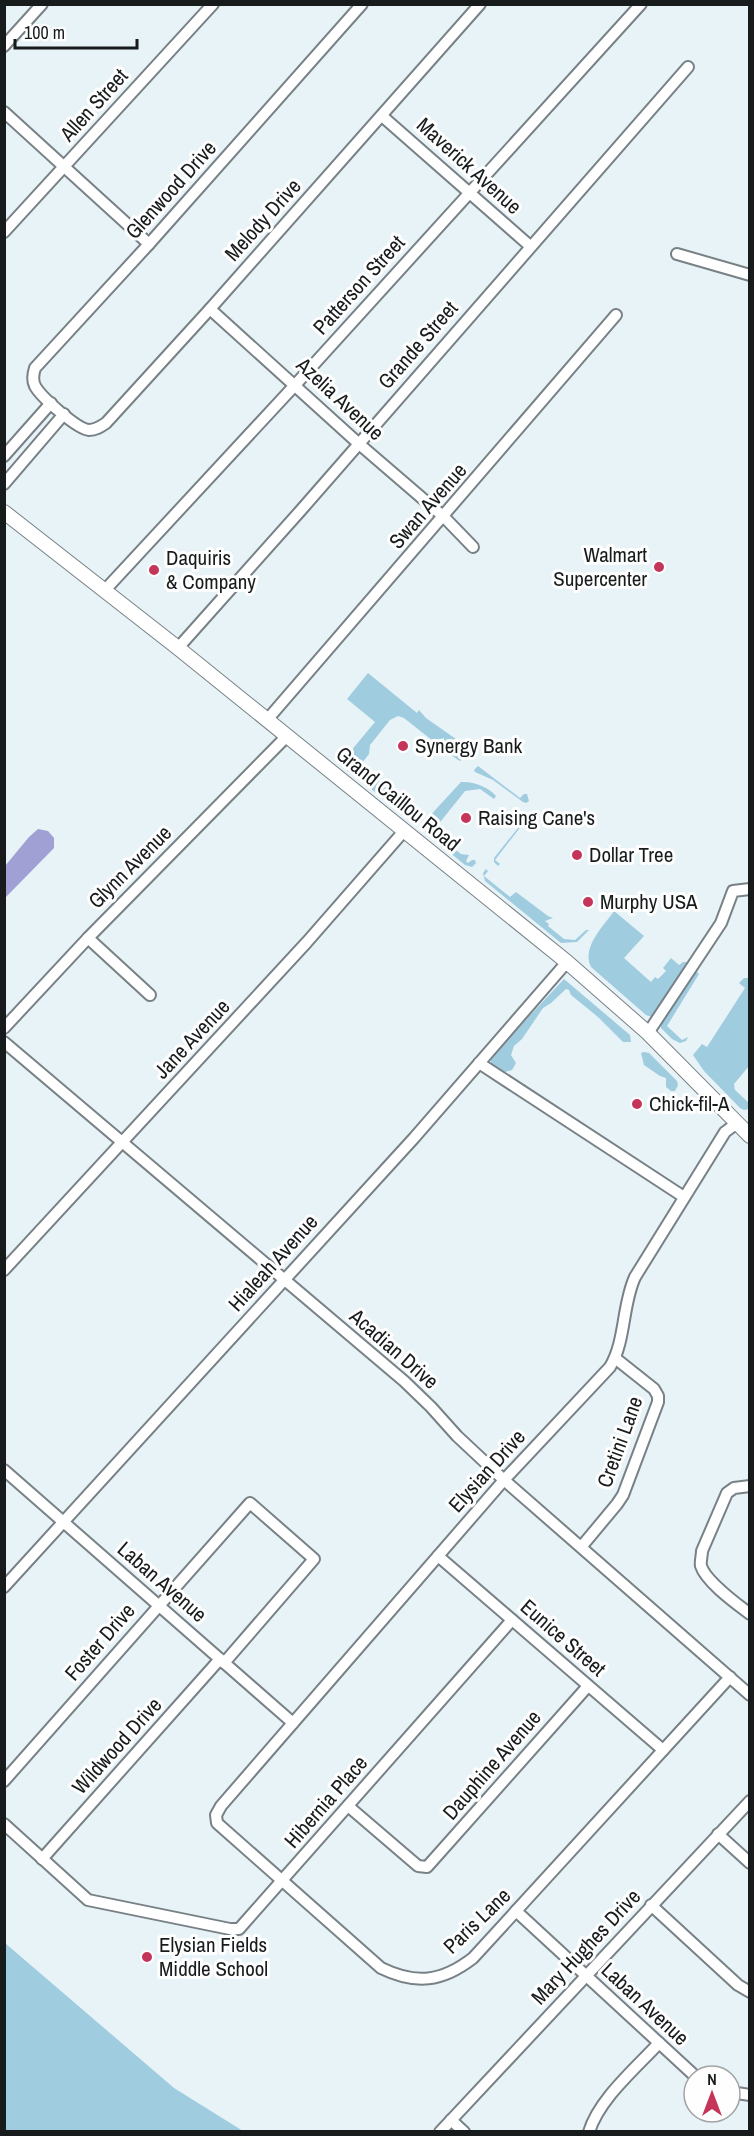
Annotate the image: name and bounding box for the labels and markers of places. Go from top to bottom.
place label: Walmart Supercenter [553,540,647,593]
place label: Daquiris & Company [166,543,256,596]
marker: Walmart Supercenter [652,560,666,574]
marker: Daquiris & Company [147,563,161,577]
place label: Synergy Bank [415,731,523,760]
marker: Synergy Bank [396,739,410,753]
place label: Raising Cane's [478,803,595,832]
marker: Raising Cane's [459,811,473,825]
place label: Dollar Tree [589,840,673,869]
marker: Dollar Tree [570,848,584,862]
place label: Murphy USA [600,887,698,916]
marker: Murphy USA [581,895,595,909]
place label: Chick-fil-A [649,1089,730,1118]
marker: Chick-fil-A [630,1097,644,1111]
place label: Elysian Fields Middle School [159,1930,268,1983]
marker: Elysian Fields Middle School [140,1950,154,1964]

